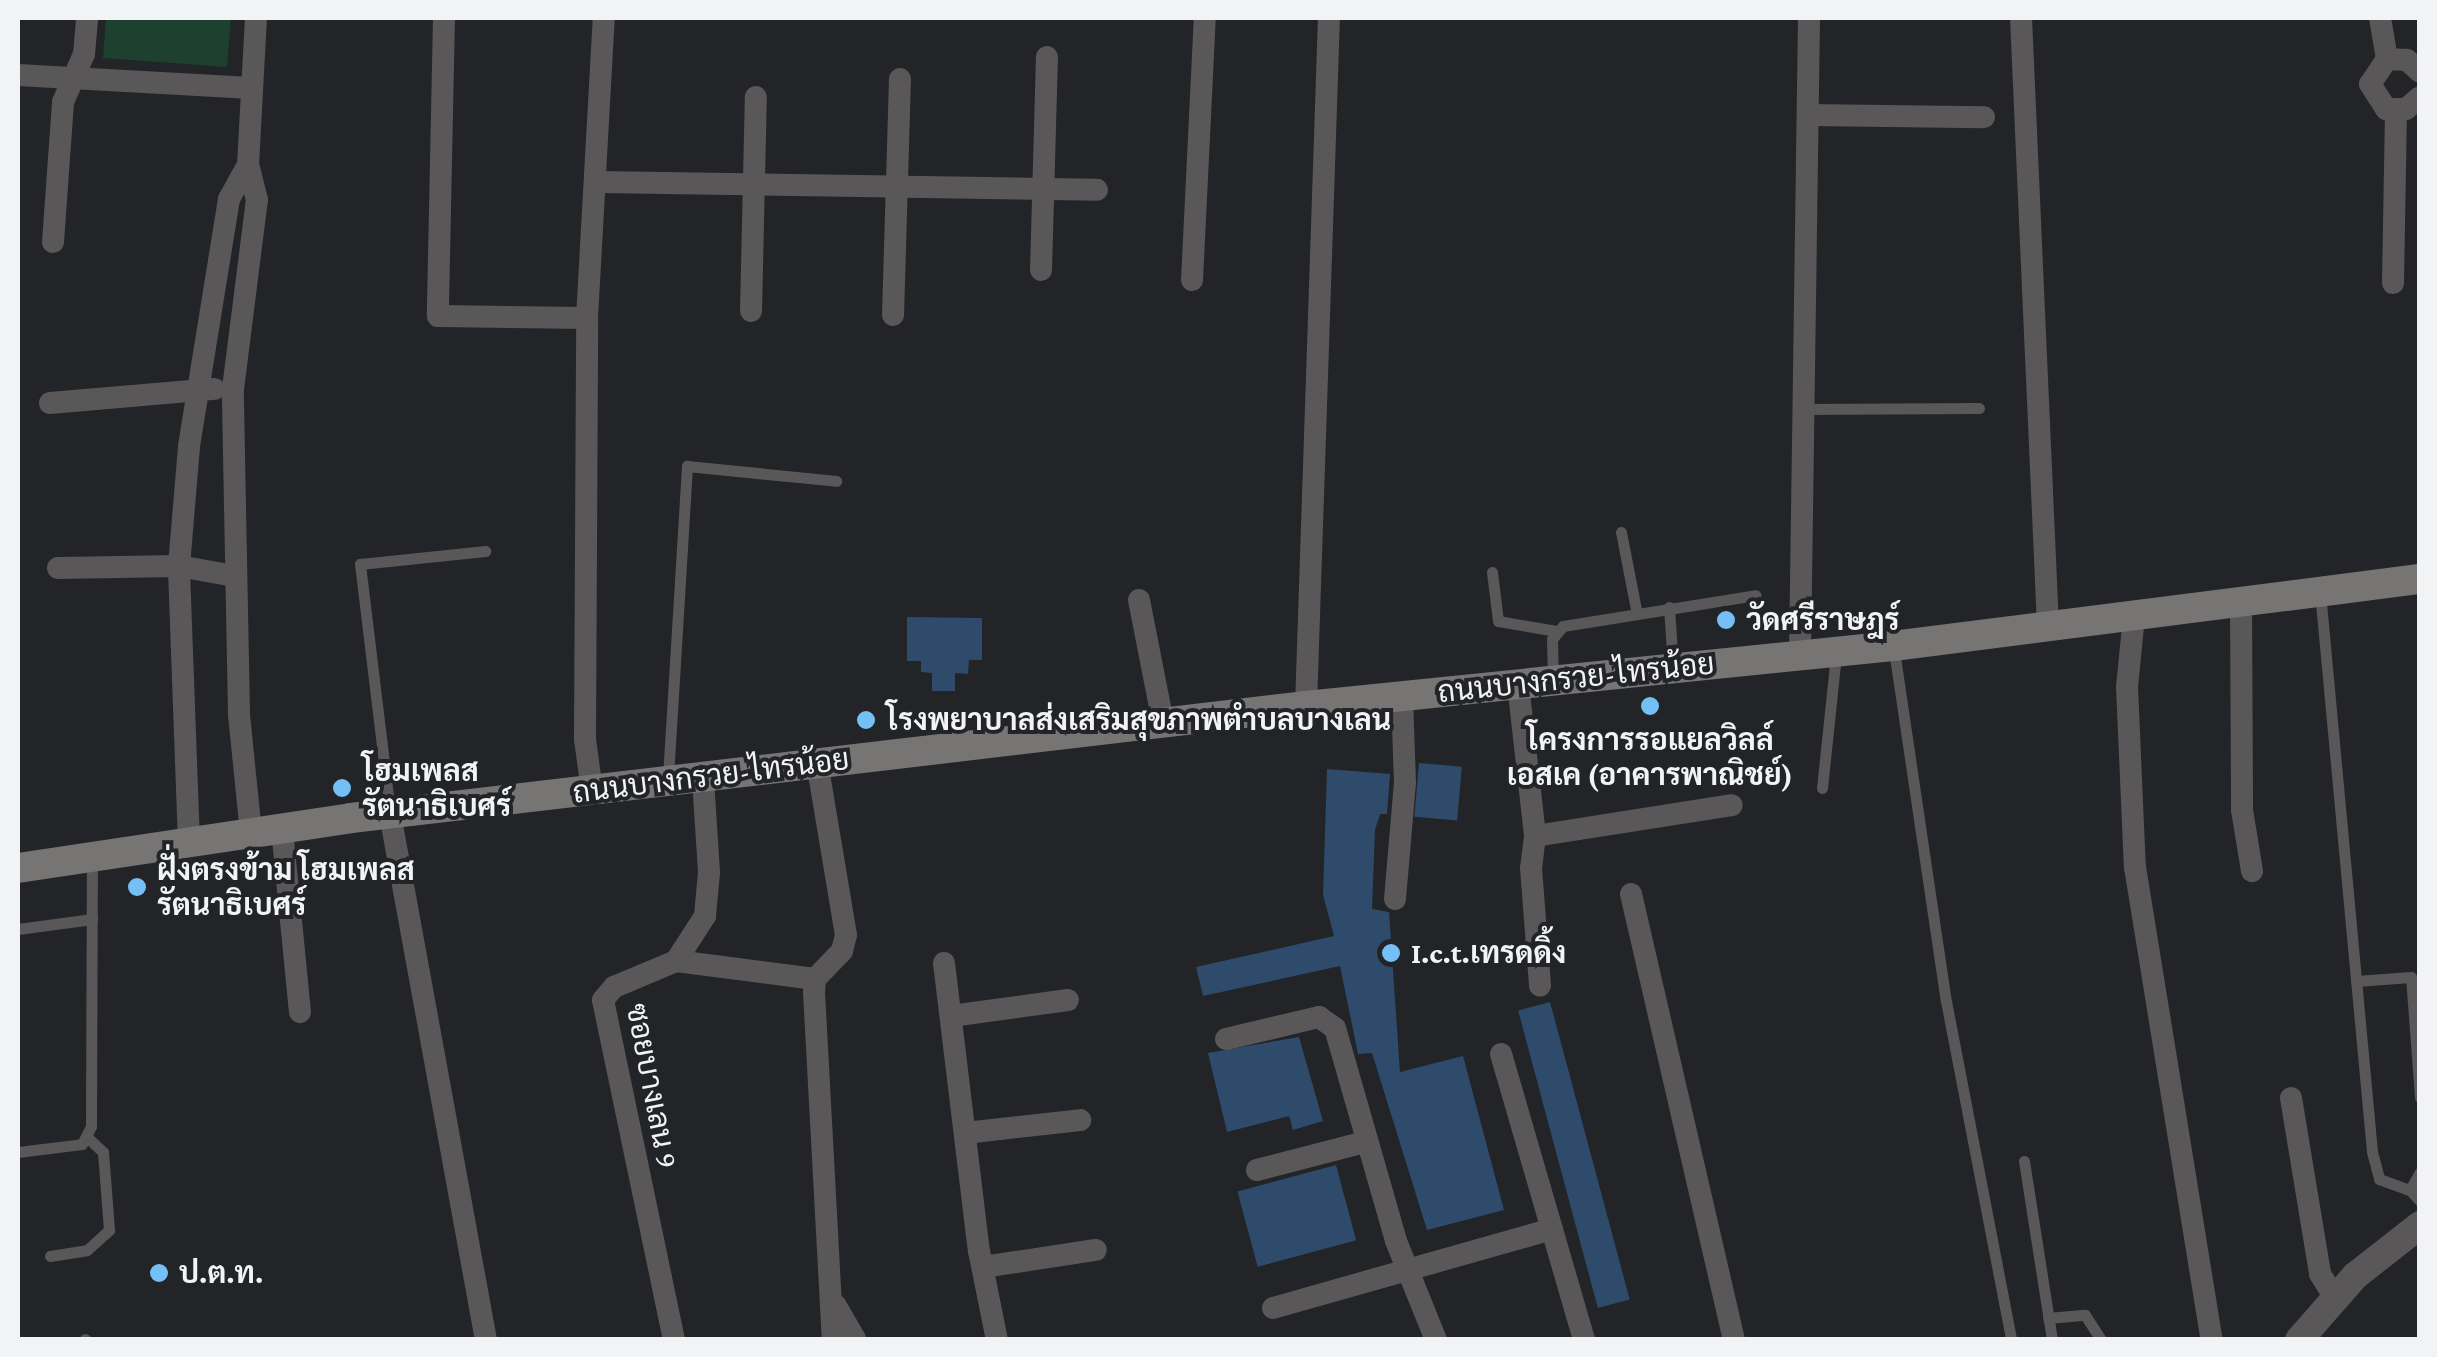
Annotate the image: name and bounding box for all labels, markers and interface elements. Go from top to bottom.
place label: วัดศรีราษฎร์ [1746,602,1900,638]
marker: วัดศรีราษฎร์ [1715,609,1737,631]
street label: ถนนบางกรวย-ไทรน้อย [1436,646,1716,710]
marker: โครงการรอแยลวิลล์ เอสเค (อาคารพาณิชย์) [1639,695,1661,717]
place label: โรงพยาบาลส่งเสริมสุขภาพตำบลบางเลน [886,702,1391,738]
marker: โรงพยาบาลส่งเสริมสุขภาพตำบลบางเลน [855,709,877,731]
place label: โครงการรอแยลวิลล์ เอสเค (อาคารพาณิชย์) [1507,722,1793,792]
street label: ถนนบางกรวย-ไทรน้อย [571,741,851,811]
place label: โฮมเพลส รัตนาธิเบศร์ [362,753,511,824]
marker: โฮมเพลส รัตนาธิเบศร์ [331,777,353,799]
place label: ฝั่งตรงข้าม โฮมเพลส รัตนาธิเบศร์ [157,852,415,922]
marker: ฝั่งตรงข้าม โฮมเพลส รัตนาธิเบศร์ [126,876,148,898]
place label: I.c.t.เทรดดิ้ง [1411,935,1566,971]
marker: I.c.t.เทรดดิ้ง [1380,942,1402,964]
street label: ซอยบางเลน 9 [618,1000,686,1172]
place label: ป.ต.ท. [179,1255,263,1291]
marker: ป.ต.ท. [148,1262,170,1284]

